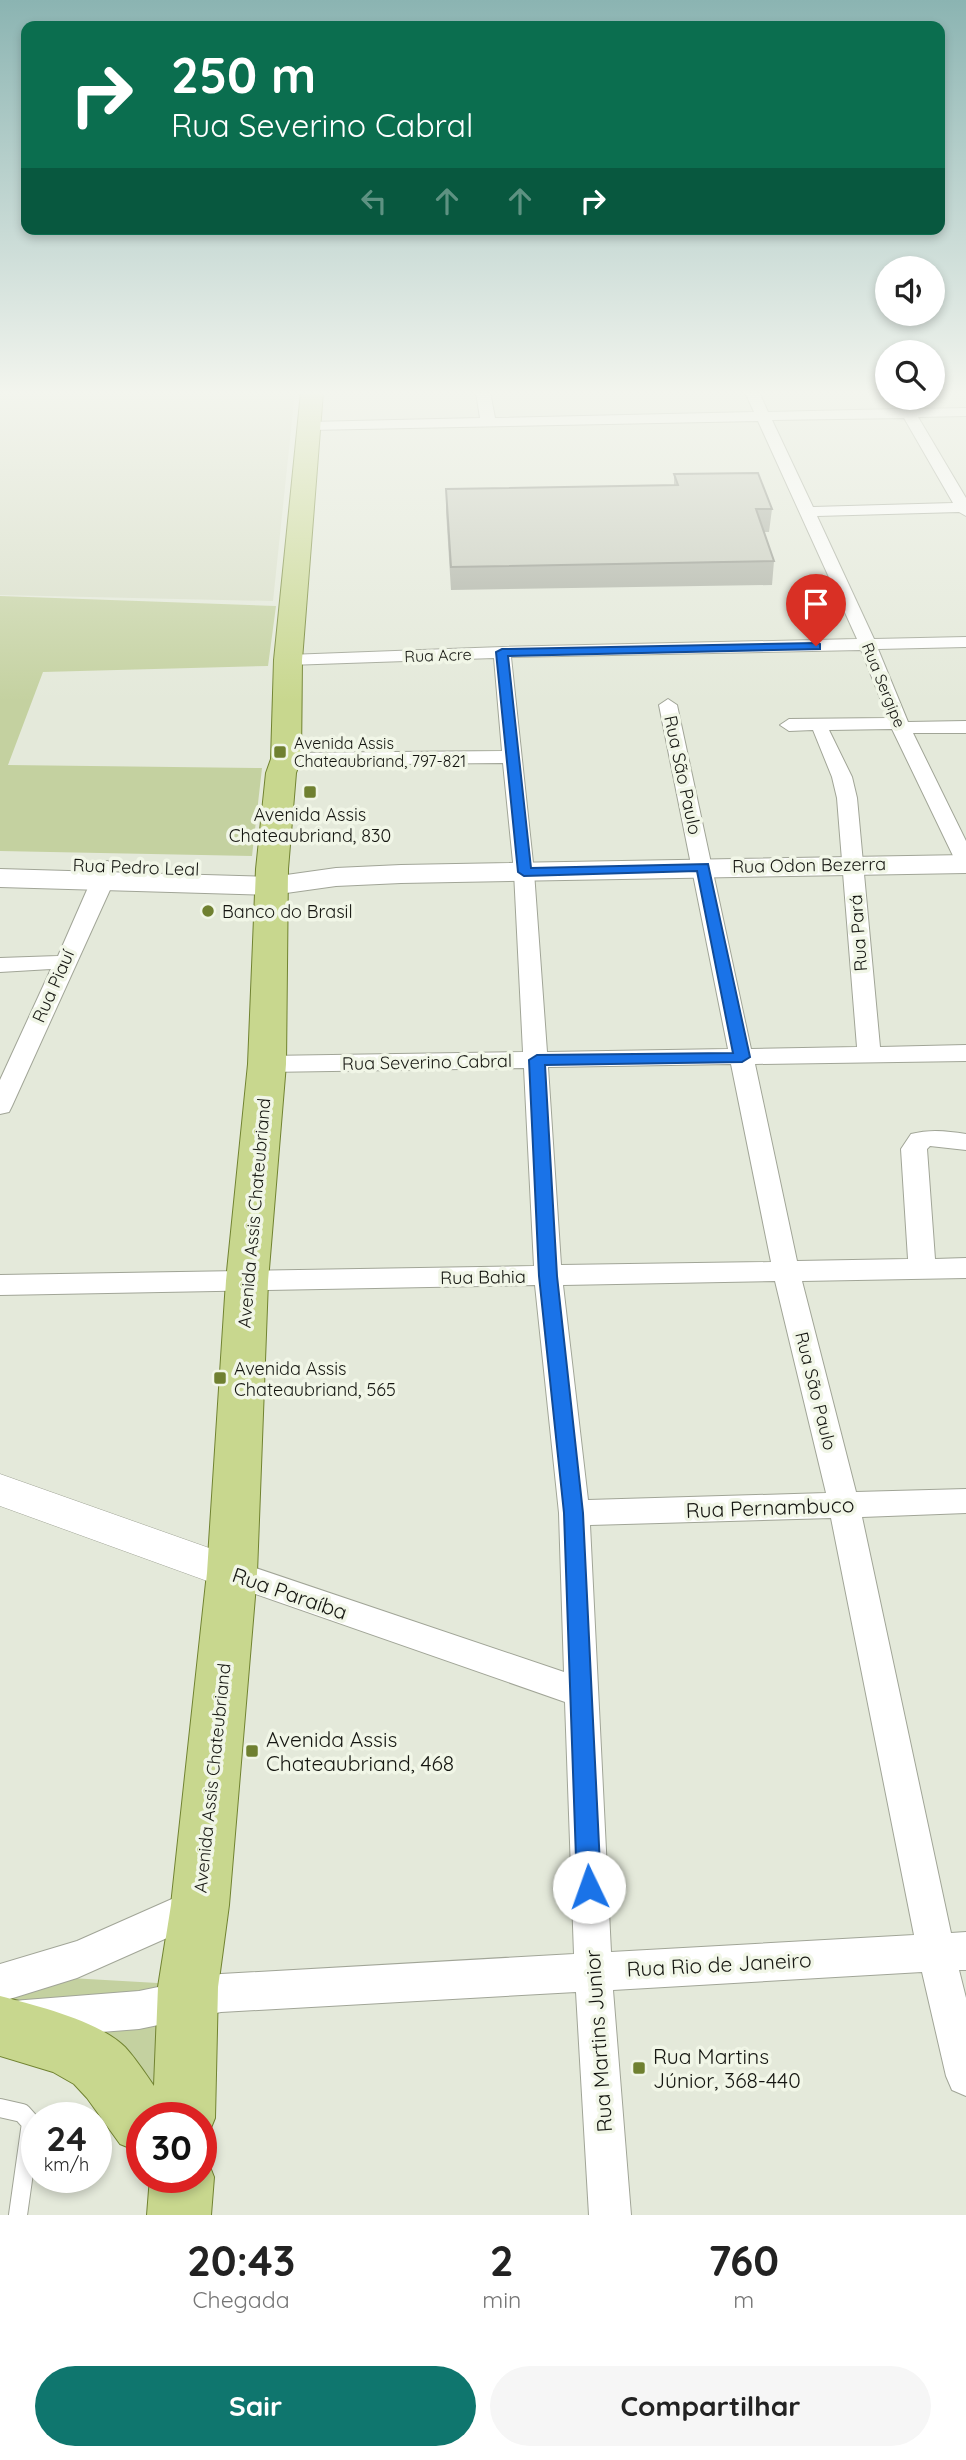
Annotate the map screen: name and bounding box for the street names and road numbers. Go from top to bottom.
street label: Rua Sergipe [858,640,910,730]
street label: Rua Acre [404,644,472,666]
street label: Rua São Paulo [659,713,707,837]
street label: Rua Odon Bezerra [732,852,886,878]
street label: Rua Pedro Leal [72,853,200,881]
street label: Rua Pará [844,894,872,972]
street label: Rua Piauí [27,946,79,1026]
street label: Rua Severino Cabral [342,1049,512,1075]
street label: Avenida Assis Chateubriand [232,1097,276,1329]
street label: Rua Bahia [440,1265,526,1289]
street label: Rua São Paulo [790,1329,842,1453]
street label: Rua Pernambuco [685,1491,855,1523]
street label: Rua Paraíba [229,1561,351,1625]
street label: Avenida Assis Chateubriand [189,1662,235,1894]
street label: Rua Rio de Janeiro [626,1946,812,1982]
street label: Rua Martins Junior [579,1949,617,2133]

